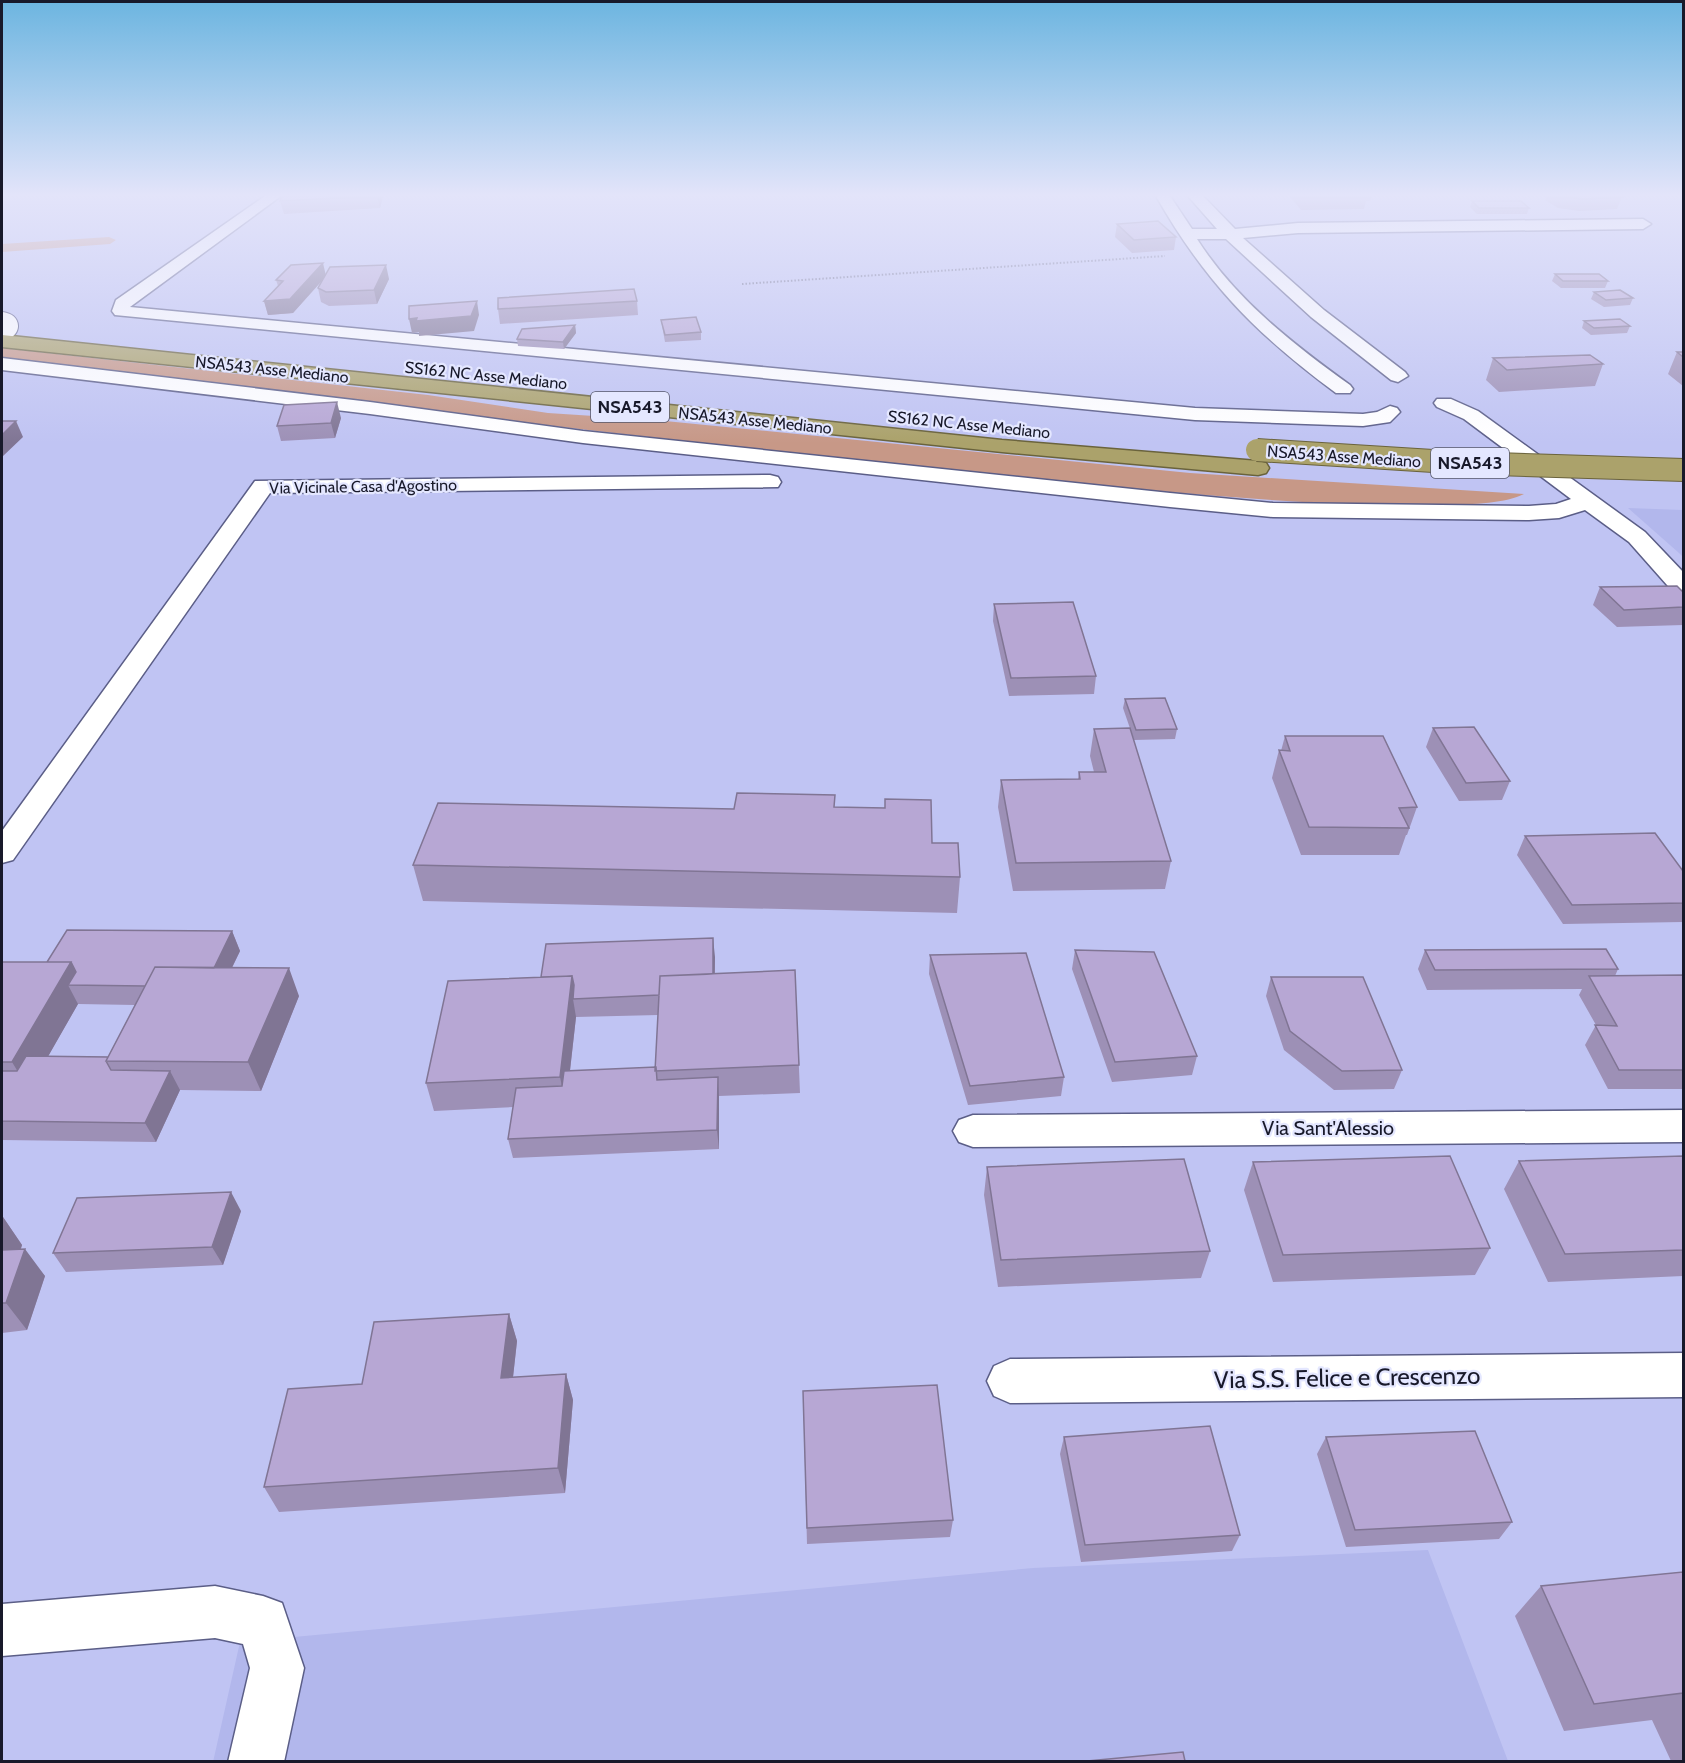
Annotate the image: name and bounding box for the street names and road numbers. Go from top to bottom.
street label: NSA543 Asse Mediano [194,352,350,387]
street label: SS162 NC Asse Mediano [404,358,568,393]
road number: NSA543 [591,392,669,422]
street label: NSA543 Asse Mediano [677,403,833,438]
street label: SS162 NC Asse Mediano [887,407,1051,442]
street label: NSA543 Asse Mediano [1266,442,1422,471]
road number: NSA543 [1431,448,1509,478]
street label: Via Vicinale Casa d'Agostino [269,475,457,498]
street label: Via Sant'Alessio [1262,1116,1394,1140]
street label: Via S.S. Felice e Crescenzo [1213,1361,1480,1394]

